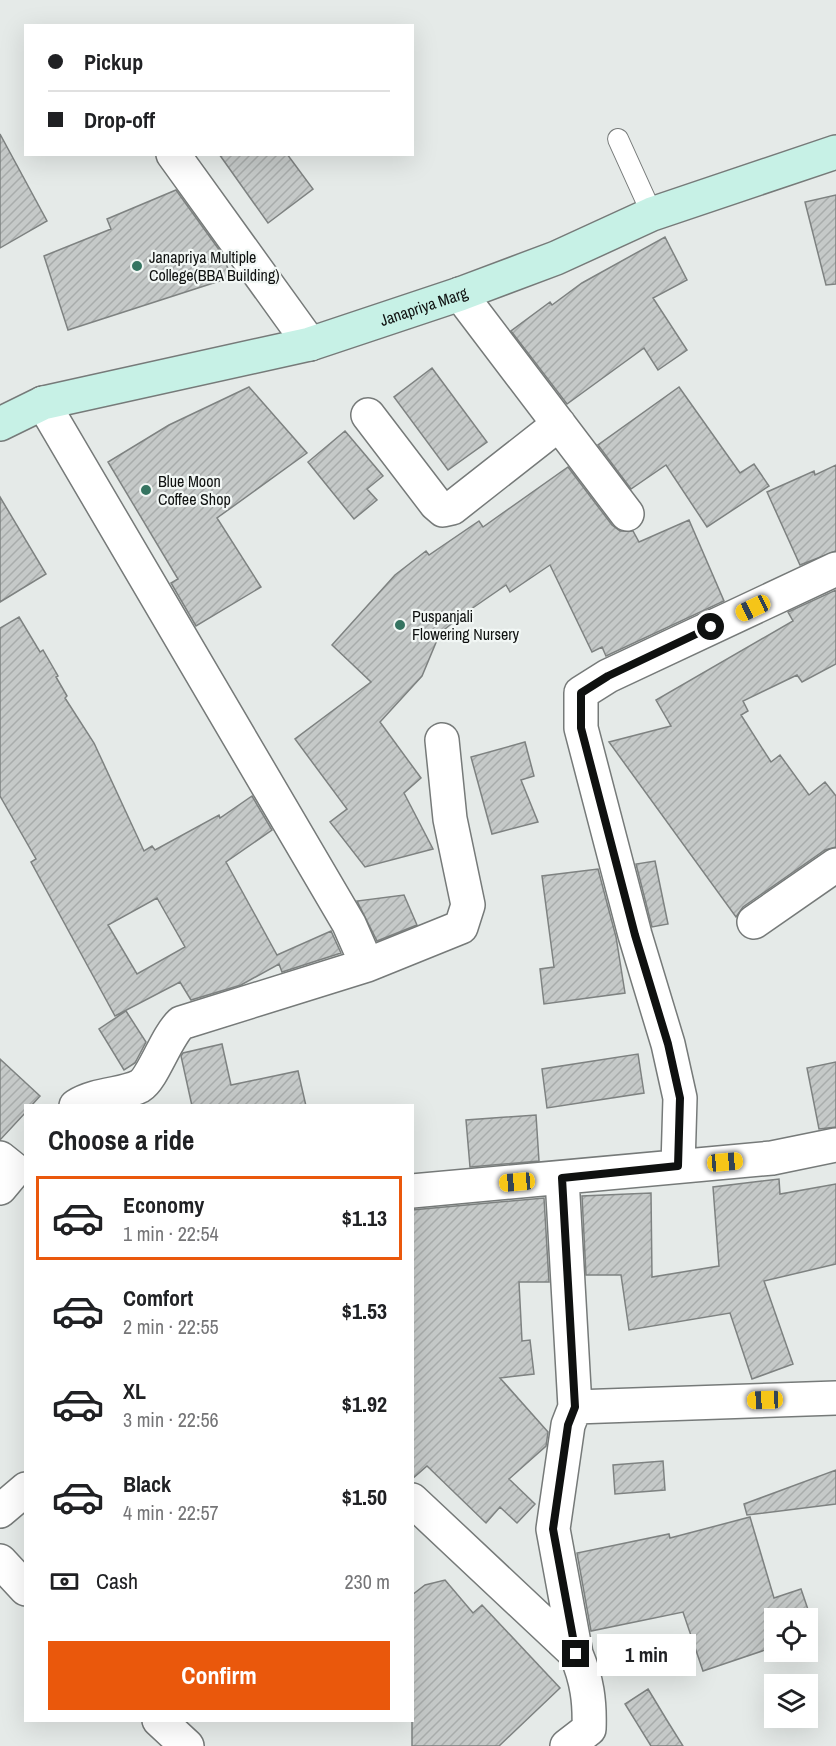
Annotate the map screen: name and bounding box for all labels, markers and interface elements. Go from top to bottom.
text: Pickup [84,47,143,77]
text: Drop-off [84,105,155,135]
place label: Janapriya Multiple College(BBA Building) [149,246,280,286]
marker: Janapriya Multiple College(BBA Building) [130,259,144,273]
street label: Janapriya Marg [377,281,471,331]
place label: Blue Moon Coffee Shop [158,470,231,510]
marker: Blue Moon Coffee Shop [139,483,153,497]
car [733,592,773,624]
place label: Puspanjali Flowering Nursery [412,605,520,645]
route start [697,613,724,640]
marker: Puspanjali Flowering Nursery [393,618,407,632]
text: Choose a ride [48,1122,194,1158]
car [706,1151,744,1173]
car [498,1171,536,1193]
text: Economy [123,1190,204,1220]
icon: car [51,1191,105,1245]
text: $1.13 [342,1203,387,1233]
text: 1 min · 22:54 [123,1220,219,1247]
text: Comfort [123,1283,193,1313]
icon: car [51,1284,105,1338]
text: $1.53 [342,1296,387,1326]
text: 2 min · 22:55 [123,1313,219,1340]
text: XL [123,1376,146,1406]
icon: car [51,1377,105,1431]
text: $1.92 [342,1389,387,1419]
car [747,1390,783,1410]
text: 3 min · 22:56 [123,1406,219,1433]
text: Black [123,1469,171,1499]
icon: car [51,1470,105,1524]
text: $1.50 [342,1482,387,1512]
text: 4 min · 22:57 [123,1499,219,1526]
icon: cash [48,1565,81,1598]
text: Cash [96,1566,138,1596]
text: 230 m [344,1568,390,1595]
map controls [764,1608,818,1728]
button: locate [764,1608,818,1662]
callout: 1 min [597,1633,696,1675]
route end [562,1640,589,1667]
button: Confirm [48,1641,390,1710]
text: 1 min [625,1641,668,1668]
button: layers [764,1674,818,1728]

